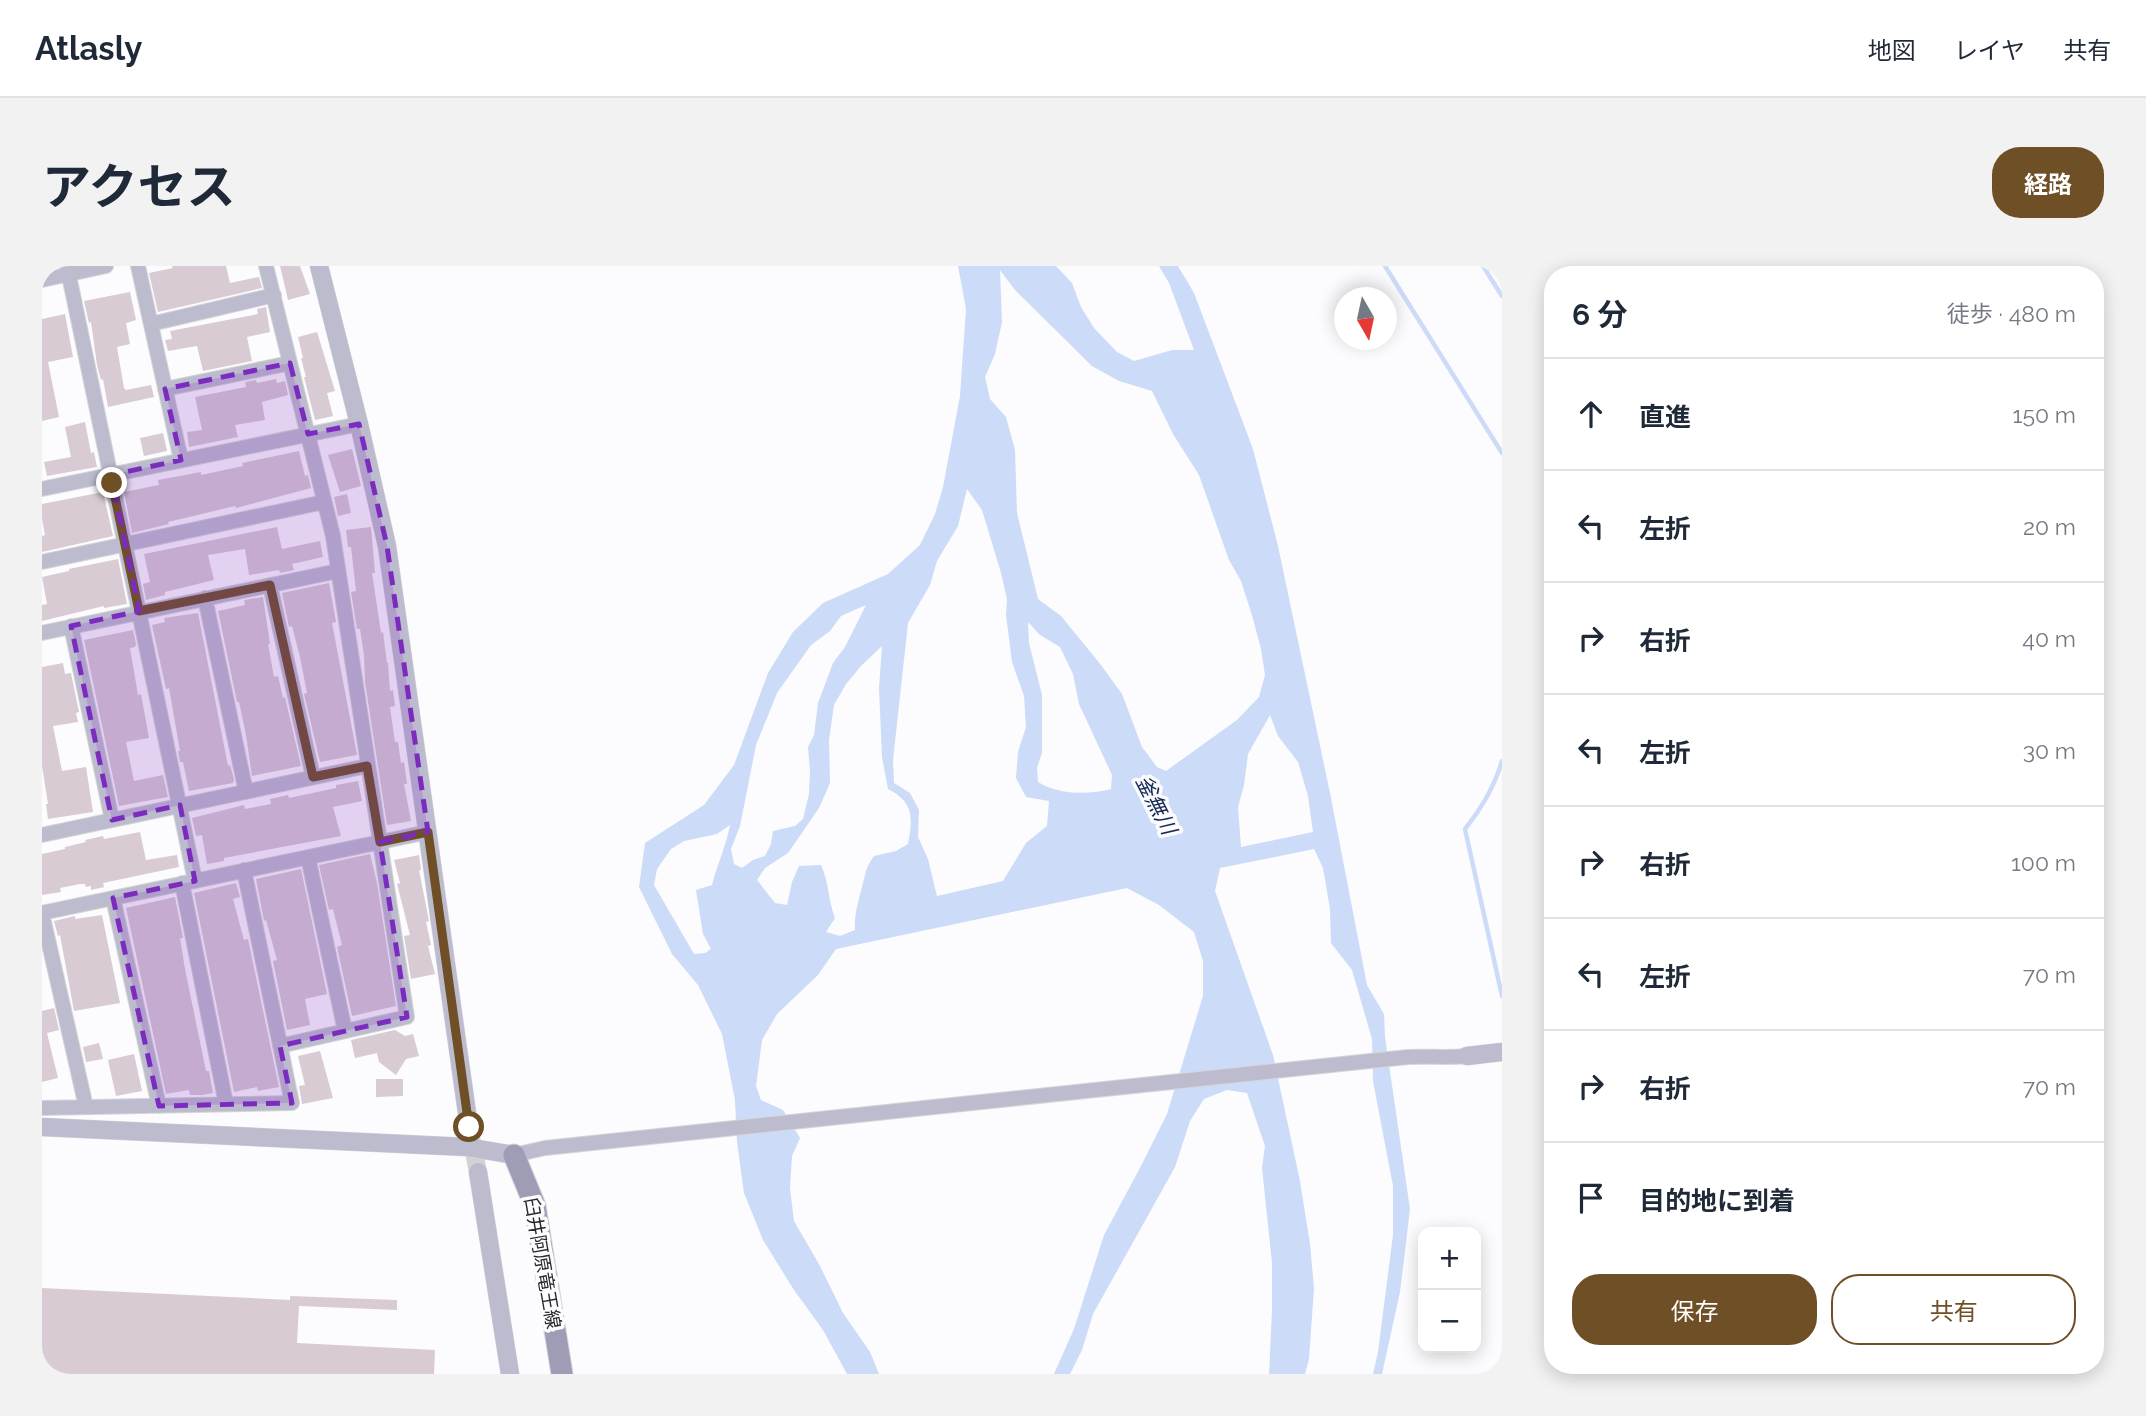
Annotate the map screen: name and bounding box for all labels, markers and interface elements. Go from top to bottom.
text: Atlasly [35,29,142,68]
text: 地図 [1868,36,1916,65]
text: レイヤ [1954,36,2025,65]
text: 共有 [2063,36,2111,65]
button: 経路 [1992,147,2104,218]
text: アクセス [42,158,236,215]
north arrow [1334,287,1397,350]
text: 6 分 [1572,297,1627,332]
text: 徒歩 · 480 m [1947,300,2076,327]
icon: ahead [1572,395,1610,433]
text: 150 m [2013,401,2076,428]
text: 直進 [1639,402,1691,432]
route end [96,467,127,498]
icon: left [1572,507,1610,545]
text: 20 m [2023,513,2076,540]
text: 左折 [1639,514,1691,544]
icon: right [1572,619,1610,657]
text: 40 m [2022,625,2076,652]
text: 右折 [1639,626,1691,656]
icon: left [1572,731,1610,769]
text: 30 m [2023,737,2076,764]
text: 左折 [1639,738,1691,768]
water label: 釜無川 [1131,771,1183,840]
icon: right [1572,843,1610,881]
text: 100 m [2011,849,2076,876]
text: 右折 [1639,850,1691,880]
icon: left [1572,955,1610,993]
text: 70 m [2023,961,2076,988]
text: 左折 [1639,962,1691,992]
icon: right [1572,1067,1610,1105]
text: 70 m [2023,1073,2076,1100]
text: 右折 [1639,1074,1691,1104]
route start [453,1111,484,1142]
icon: arrive [1572,1179,1610,1217]
text: 目的地に到着 [1639,1186,1795,1216]
street label: 臼井阿原竜王線 [521,1196,565,1330]
map controls [1418,1227,1481,1353]
button: + [1418,1227,1481,1290]
button: 保存 [1572,1274,1817,1345]
button: 共有 [1831,1274,2076,1345]
button: − [1418,1290,1481,1353]

